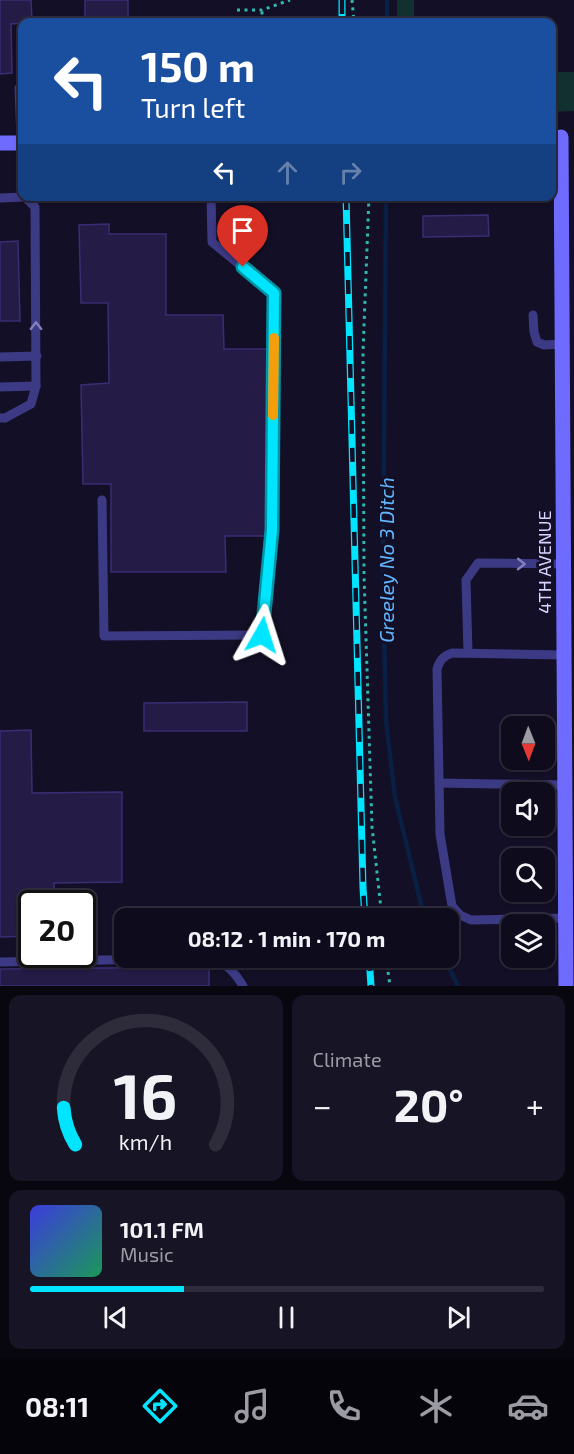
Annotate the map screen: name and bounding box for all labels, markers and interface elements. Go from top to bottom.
text: 150 m [141,40,255,90]
icon: left [42,42,120,120]
text: Turn left [141,91,245,123]
icon: left [208,156,241,189]
icon: ahead [271,156,304,189]
icon: right [334,156,367,189]
pin [217,205,268,267]
icon: arrive [226,214,259,247]
one-way arrow [30,321,42,330]
water label: Greeley No 3 Ditch [374,477,399,643]
street label: 4TH AVENUE [533,510,555,614]
one-way arrow [516,558,525,570]
position arrow [230,603,294,667]
north arrow [501,716,555,770]
map controls [501,716,555,968]
button: sound [501,782,555,836]
button: search [501,848,555,902]
speed limit sign: 20 [18,890,96,968]
button: layers [501,914,555,968]
text: 08:12 · 1 min · 170 m [188,925,385,951]
text: Climate [313,1047,382,1071]
text: 16 [114,1057,178,1132]
text: 20° [394,1077,464,1131]
text: − [313,1085,332,1125]
text: + [526,1085,544,1125]
text: km/h [119,1129,172,1154]
text: 101.1 FM [120,1216,204,1242]
text: Music [120,1242,174,1266]
icon: previous [99,1301,132,1334]
icon: pause [270,1301,303,1334]
icon: next [442,1301,475,1334]
icon: directions [139,1385,181,1427]
icon: music [231,1385,273,1427]
icon: phone [323,1385,365,1427]
icon: climate [415,1385,457,1427]
icon: car [507,1385,549,1427]
text: 08:11 [25,1390,89,1422]

